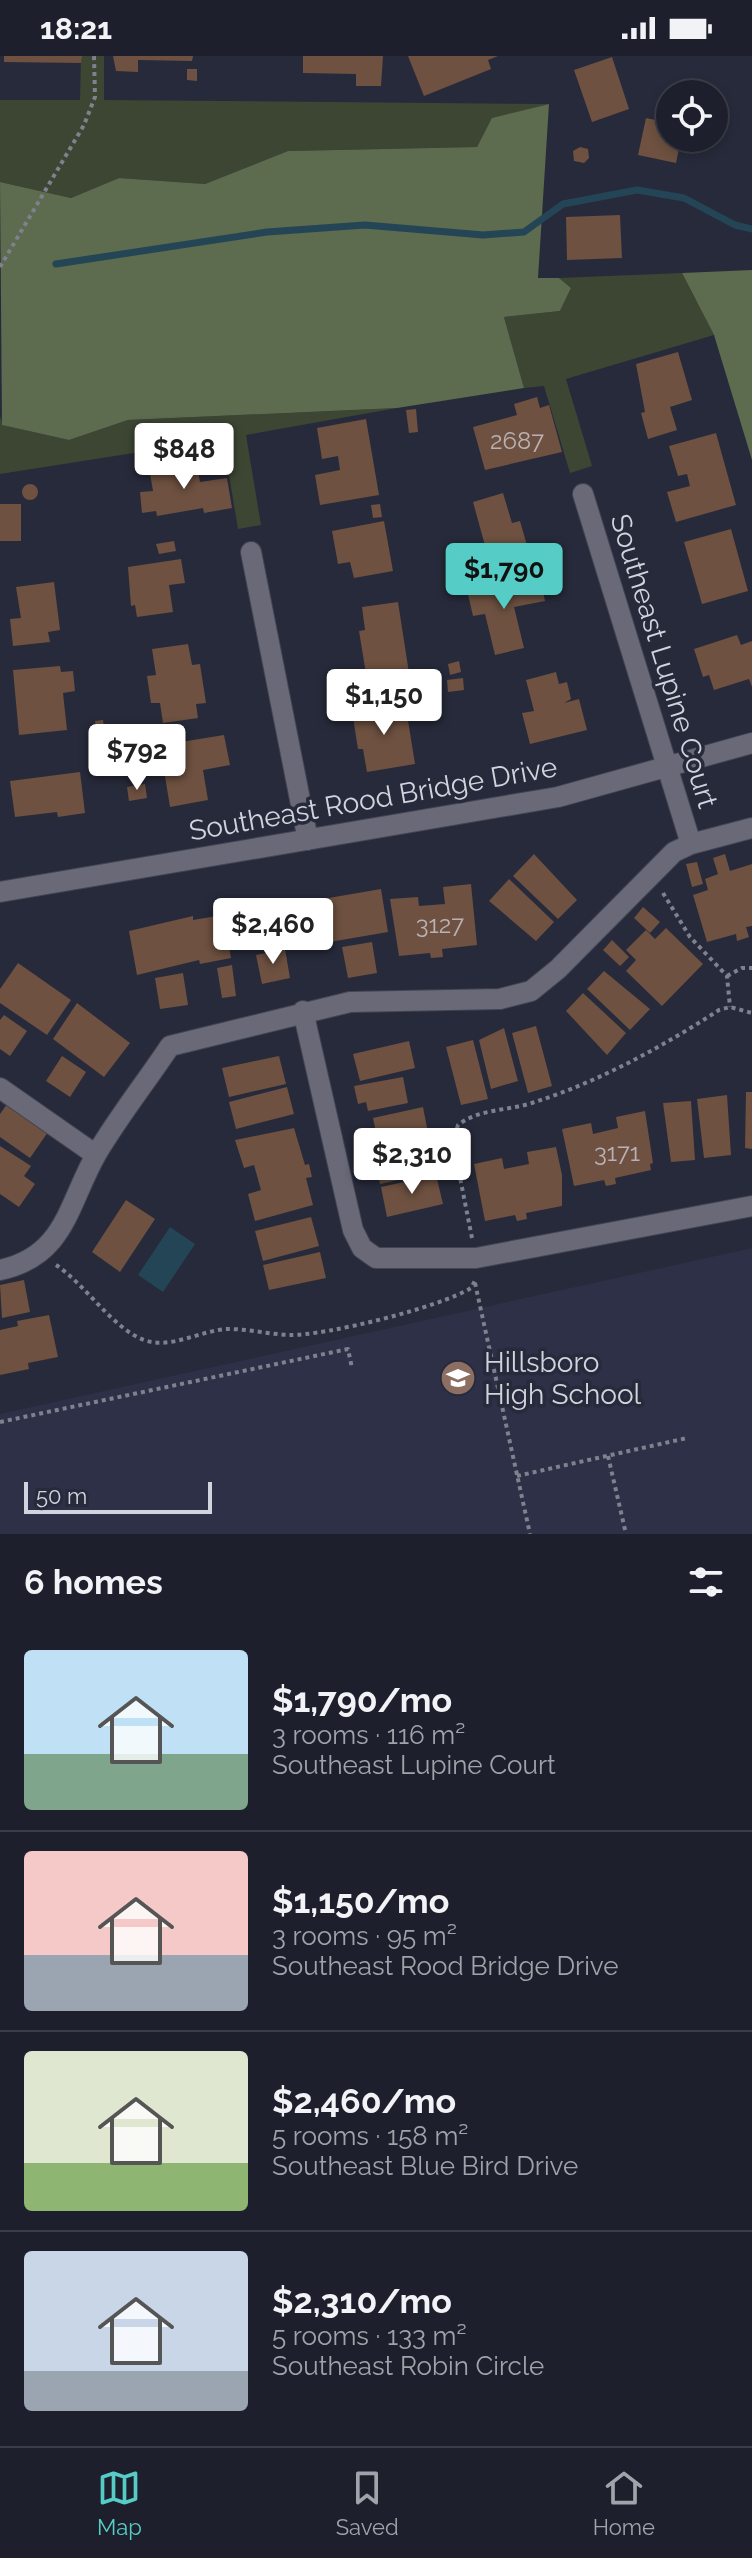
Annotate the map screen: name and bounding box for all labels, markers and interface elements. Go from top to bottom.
text: 18:21 [40,11,112,46]
map controls [656,80,728,152]
button: locate [656,80,728,152]
pin: $848 [137,423,231,491]
house number: 2687 [490,426,544,455]
text: $848 [153,434,215,464]
street label: Southeast Lupine Court [604,510,725,813]
pin: $1,790 [439,543,569,611]
text: $1,790 [464,554,544,584]
pin: $1,150 [319,669,449,737]
text: $1,150 [345,680,423,710]
pin: $792 [90,724,184,792]
text: $792 [106,735,168,765]
street label: Southeast Rood Bridge Drive [186,750,560,848]
pin: $2,460 [208,898,338,966]
text: $2,460 [231,909,315,939]
house number: 3127 [416,910,464,939]
pin: $2,310 [347,1128,477,1196]
house number: 3171 [594,1138,640,1167]
text: $2,310 [372,1139,452,1169]
place label: Hillsboro High School [484,1346,642,1411]
school or university icon: Hillsboro High School [439,1359,477,1397]
scale bar [24,1478,212,1514]
text: 50 m [36,1483,87,1509]
icon: filters [684,1560,728,1604]
text: 6 homes [24,1562,163,1602]
text: $1,790/mo [272,1680,452,1720]
icon: home [88,1682,184,1778]
text: 3 rooms · 116 m² [272,1720,465,1750]
text: Southeast Lupine Court [272,1750,556,1780]
text: $1,150/mo [272,1881,449,1921]
icon: home [88,1883,184,1979]
text: 3 rooms · 95 m² [272,1921,457,1951]
text: Southeast Rood Bridge Drive [272,1951,618,1981]
text: $2,460/mo [272,2081,456,2121]
icon: home [88,2083,184,2179]
text: 5 rooms · 158 m² [272,2121,468,2151]
text: Southeast Blue Bird Drive [272,2151,578,2181]
text: $2,310/mo [272,2281,452,2321]
icon: home [88,2283,184,2379]
text: 5 rooms · 133 m² [272,2321,467,2351]
text: Southeast Robin Circle [272,2351,544,2381]
tab: Map [97,2466,142,2540]
tab: Saved [336,2466,399,2540]
tab: Home [593,2466,655,2540]

